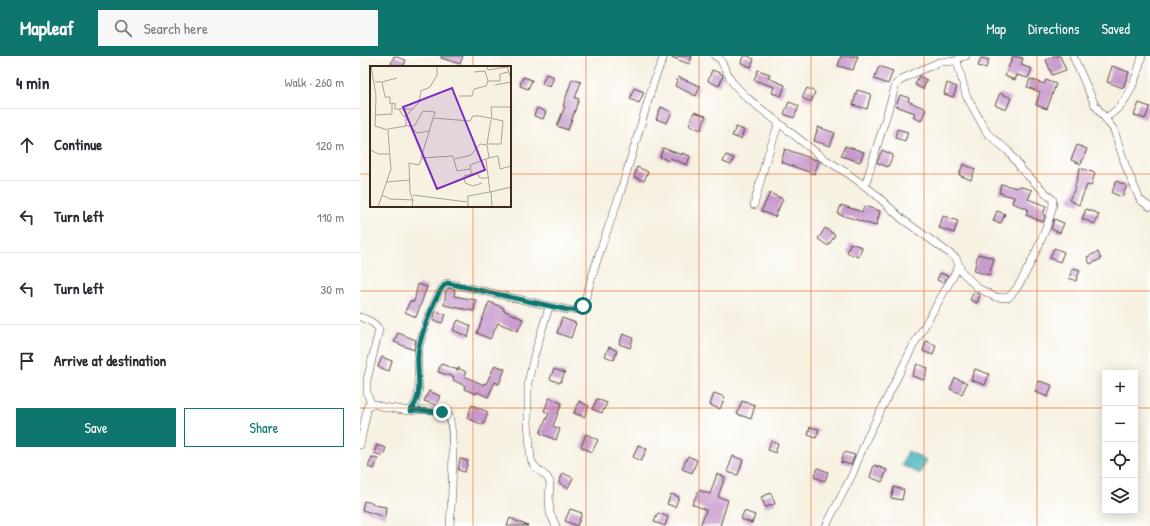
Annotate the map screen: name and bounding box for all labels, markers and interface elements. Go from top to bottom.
search box [98,10,378,46]
text: Mapleaf [20,15,74,41]
icon: search [112,17,134,39]
text: Search here [144,18,208,39]
text: Map [986,19,1006,38]
text: Directions [1028,19,1079,38]
text: Saved [1101,19,1130,38]
inset map [370,66,511,207]
text: 4 min [16,71,49,94]
text: Walk · 260 m [285,73,344,91]
icon: ahead [16,134,38,156]
text: Continue [54,134,102,155]
text: 120 m [316,136,344,154]
icon: left [16,206,38,228]
text: Turn left [54,206,104,227]
text: 110 m [317,208,344,226]
icon: left [16,278,38,300]
text: Turn left [54,278,104,299]
text: 30 m [321,280,344,298]
route start [574,297,592,315]
icon: arrive [16,350,38,372]
text: Arrive at destination [54,350,166,371]
map controls [1102,370,1138,514]
button: + [1102,370,1138,406]
route end [433,403,451,421]
button: − [1102,406,1138,442]
button: Save [16,408,176,447]
button: Share [184,408,344,447]
button: locate [1102,442,1138,478]
button: layers [1102,478,1138,514]

